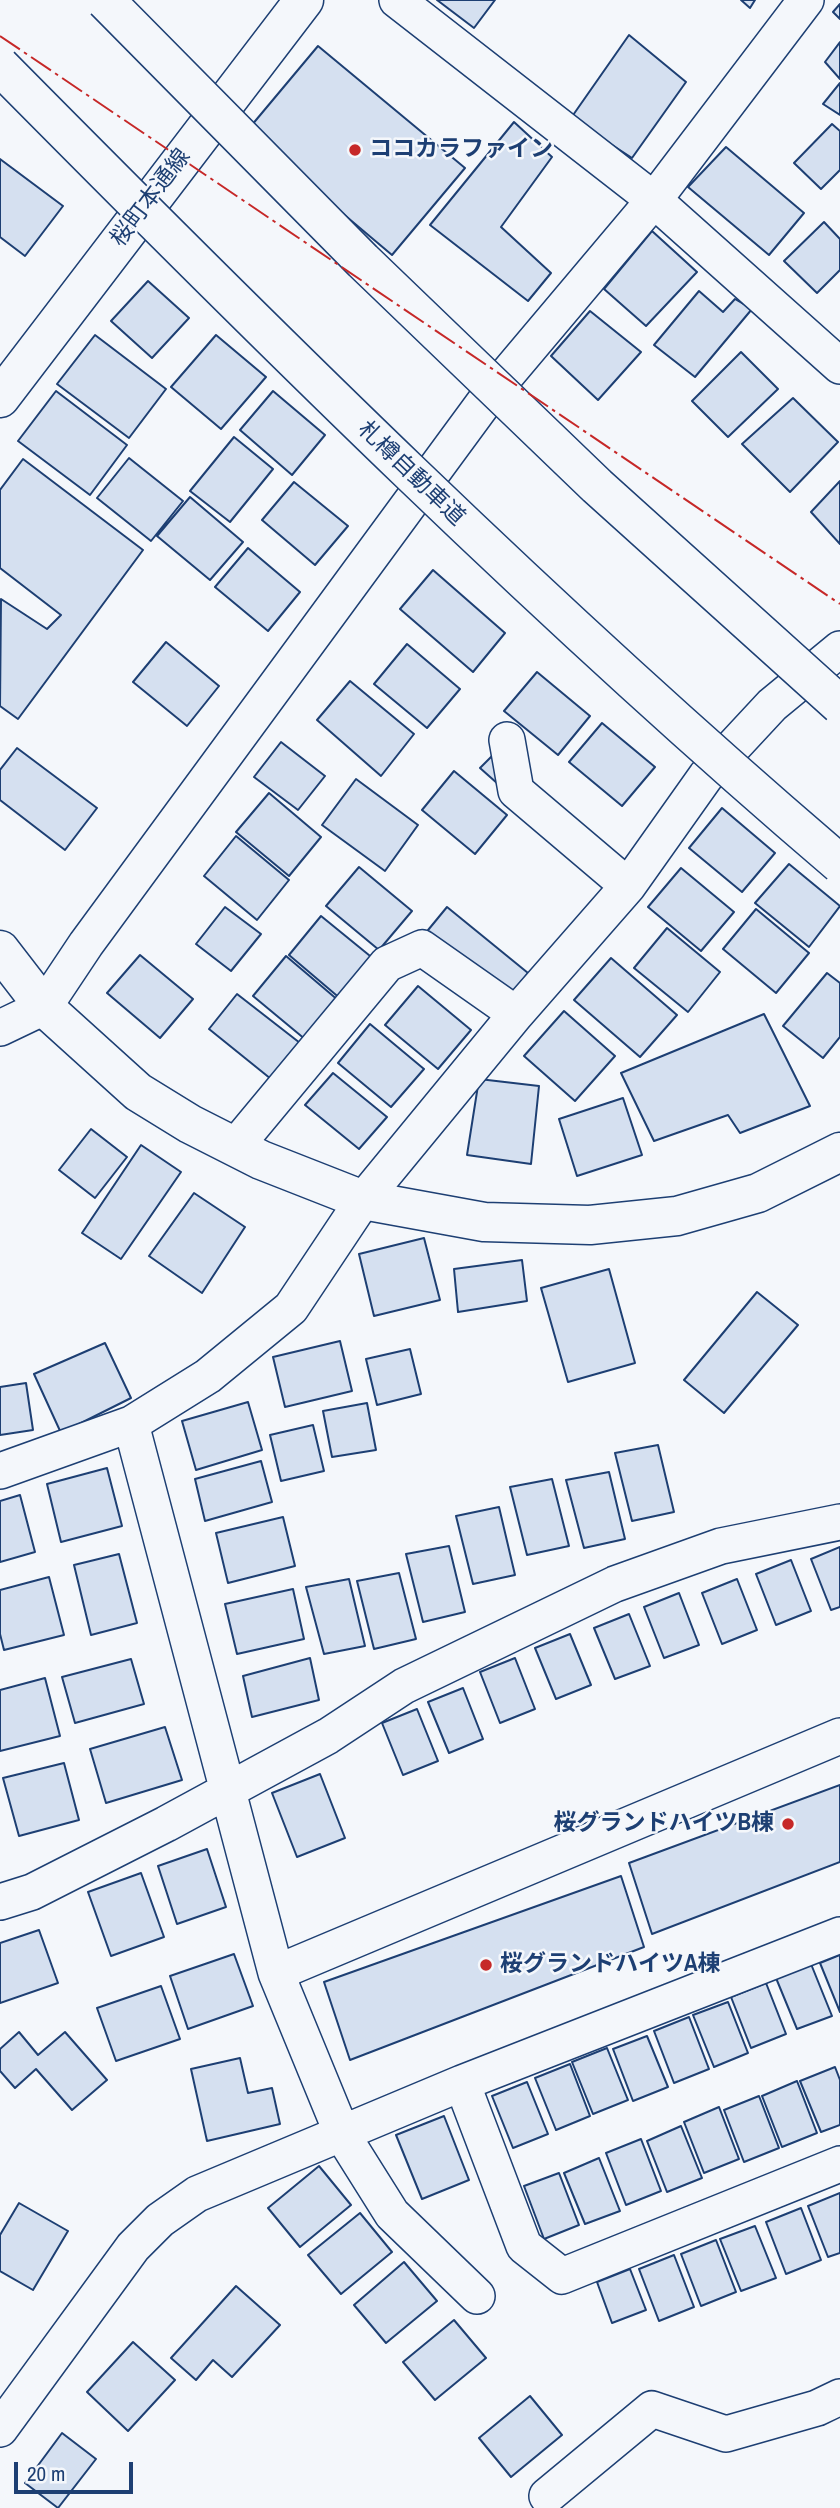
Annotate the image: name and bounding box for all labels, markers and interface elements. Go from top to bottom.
place label: ココカラファイン [369,136,553,164]
marker: ココカラファイン [347,142,363,158]
street label: 桜町本通線 [105,144,197,252]
street label: 札樽自動車道 [352,416,470,532]
place label: 桜グランドハイツB棟 [553,1810,774,1838]
marker: 桜グランドハイツB棟 [780,1816,796,1832]
place label: 桜グランドハイツA棟 [500,1951,721,1979]
marker: 桜グランドハイツA棟 [478,1957,494,1973]
scale bar [18,2448,136,2492]
text: 20 m [27,2459,65,2488]

